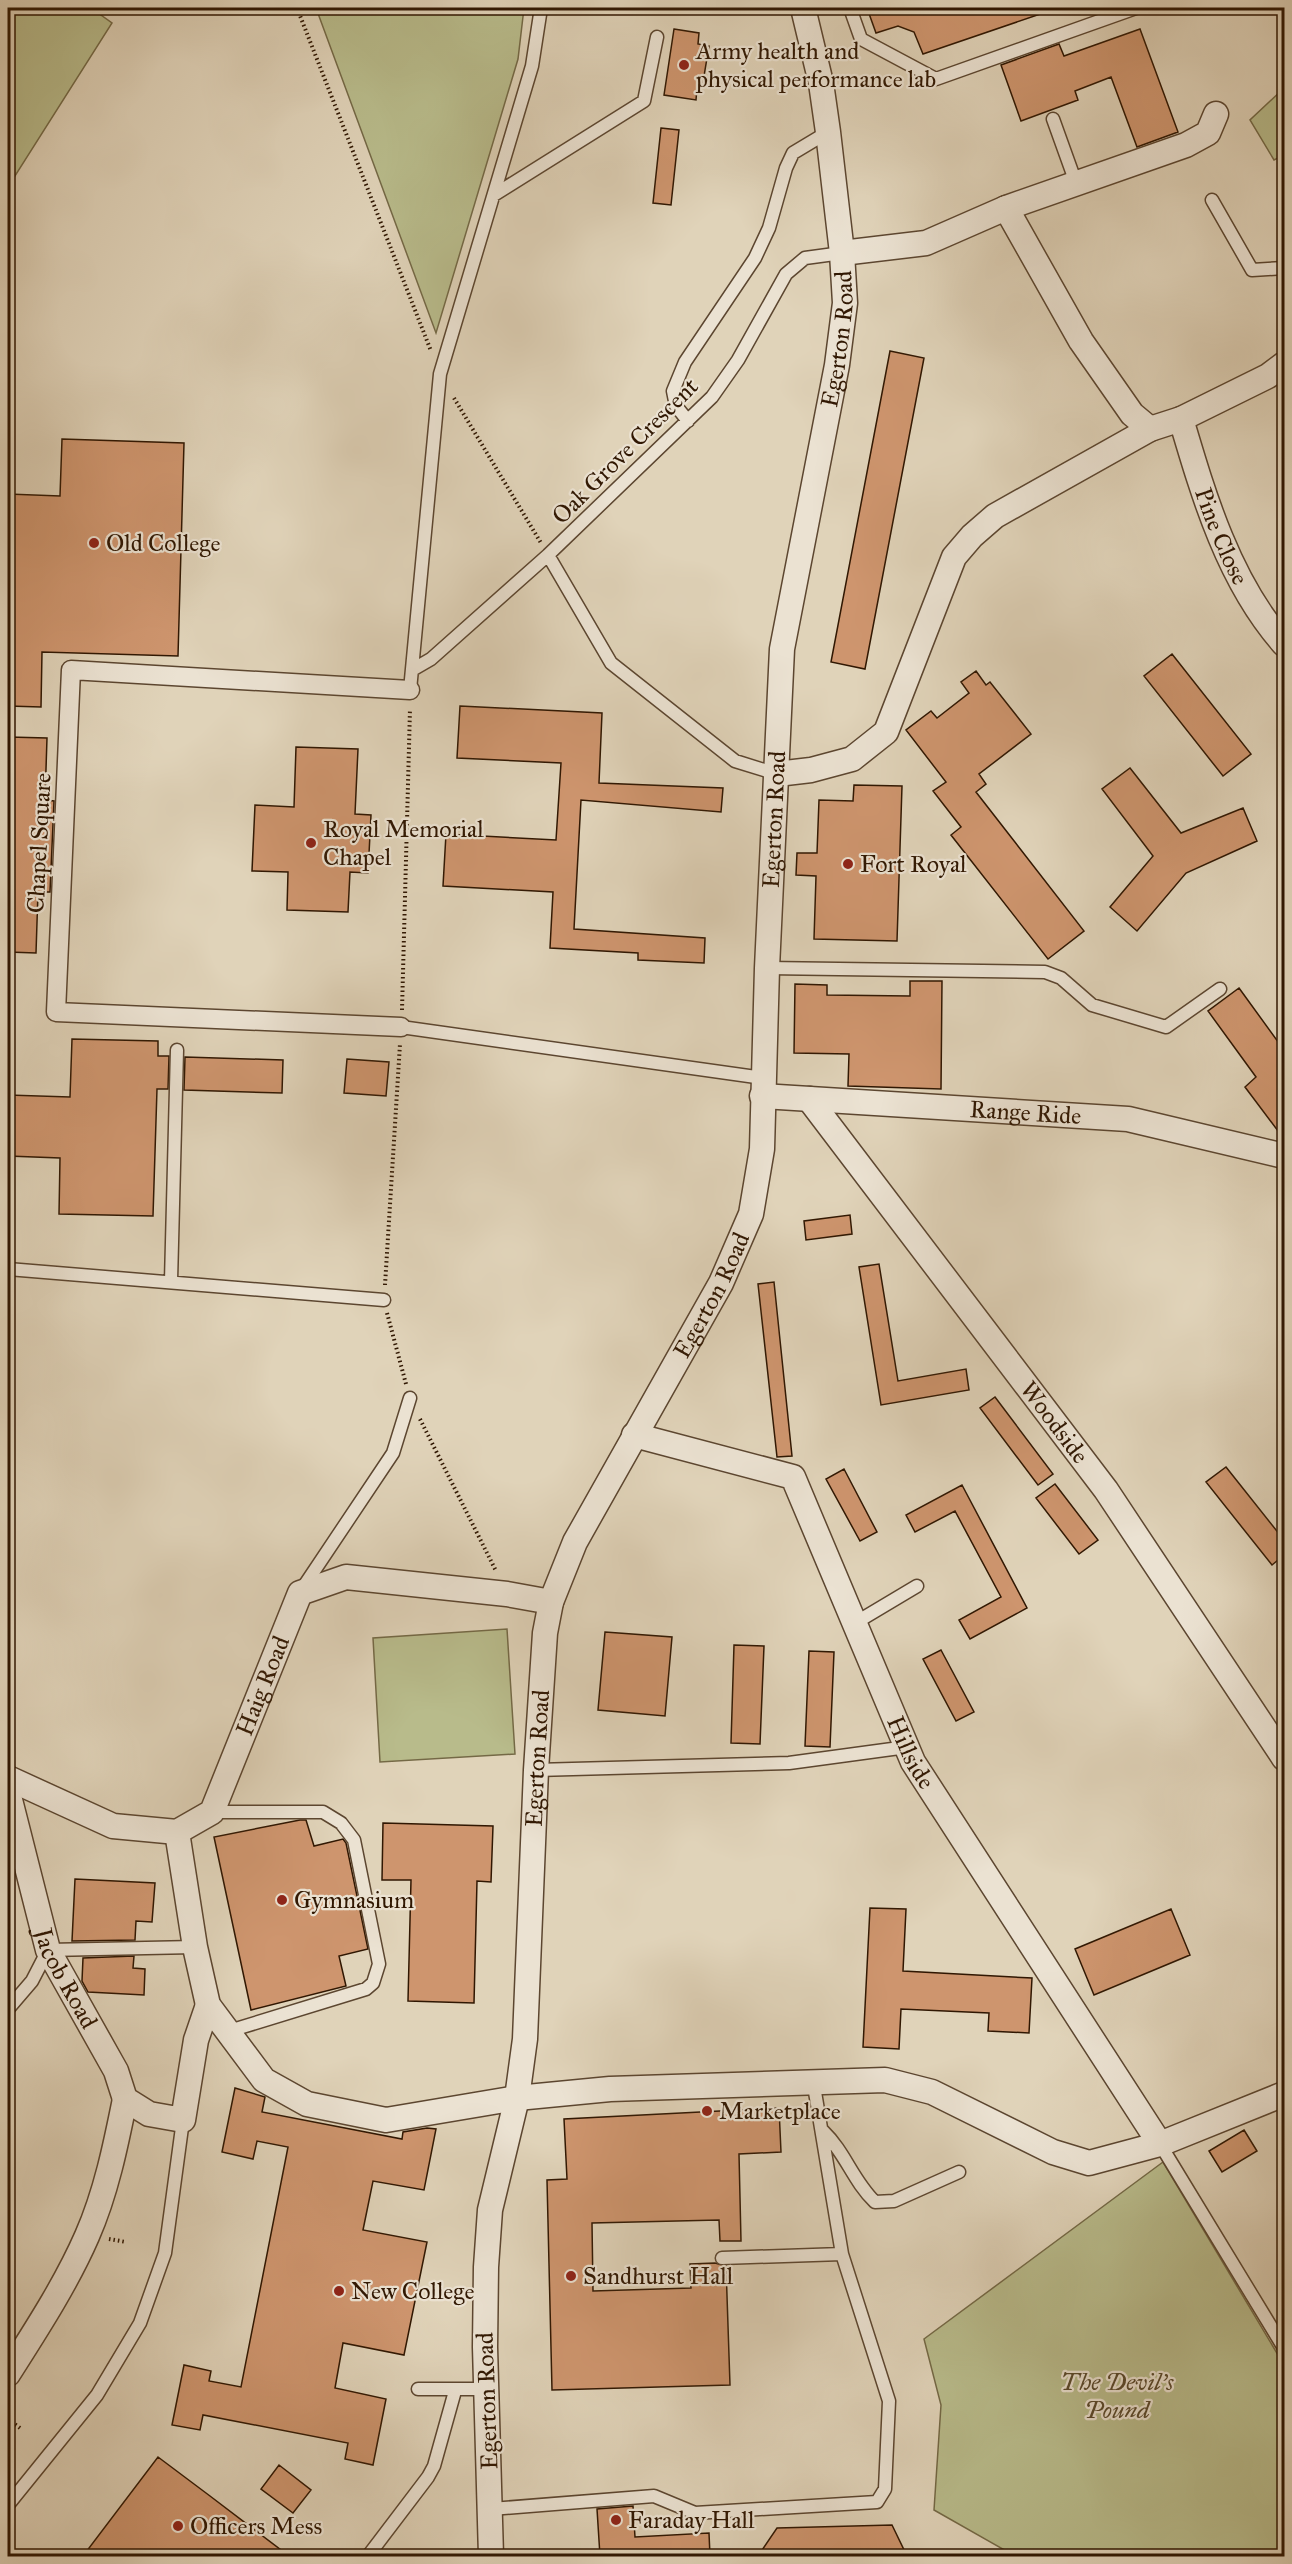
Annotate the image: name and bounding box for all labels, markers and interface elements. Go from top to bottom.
place label: Army health and physical performance lab [695,36,936,94]
marker: Army health and physical performance lab [677,58,691,72]
street label: Egerton Road [814,270,860,410]
street label: Oak Grove Crescent [545,371,705,531]
street label: Pine Close [1188,484,1255,590]
place label: Old College [106,528,221,558]
marker: Old College [87,536,101,550]
street label: Egerton Road [756,750,792,889]
street label: Chapel Square [20,772,58,914]
place label: Royal Memorial Chapel [323,814,484,872]
marker: Royal Memorial Chapel [304,836,318,850]
place label: Fort Royal [860,849,967,879]
marker: Fort Royal [841,857,855,871]
street label: Range Ride [969,1094,1082,1131]
street label: Egerton Road [667,1228,756,1363]
street label: Woodside [1014,1375,1095,1470]
street label: Haig Road [229,1632,296,1740]
street label: Egerton Road [519,1689,556,1828]
street label: Hillside [880,1711,941,1795]
place label: Gymnasium [294,1885,414,1915]
marker: Gymnasium [275,1893,289,1907]
street label: Jacob Road [27,1922,104,2034]
place label: Marketplace [719,2096,841,2126]
marker: Marketplace [700,2104,714,2118]
place label: Sandhurst Hall [583,2261,734,2291]
marker: Sandhurst Hall [564,2269,578,2283]
place label: New College [351,2276,474,2306]
marker: New College [332,2284,346,2298]
street label: Egerton Road [470,2332,504,2470]
park label: The Devil's Pound [1061,2367,1174,2425]
place label: Faraday Hall [628,2505,755,2535]
place label: Officers Mess [190,2511,322,2541]
marker: Faraday Hall [609,2513,623,2527]
marker: Officers Mess [171,2519,185,2533]

